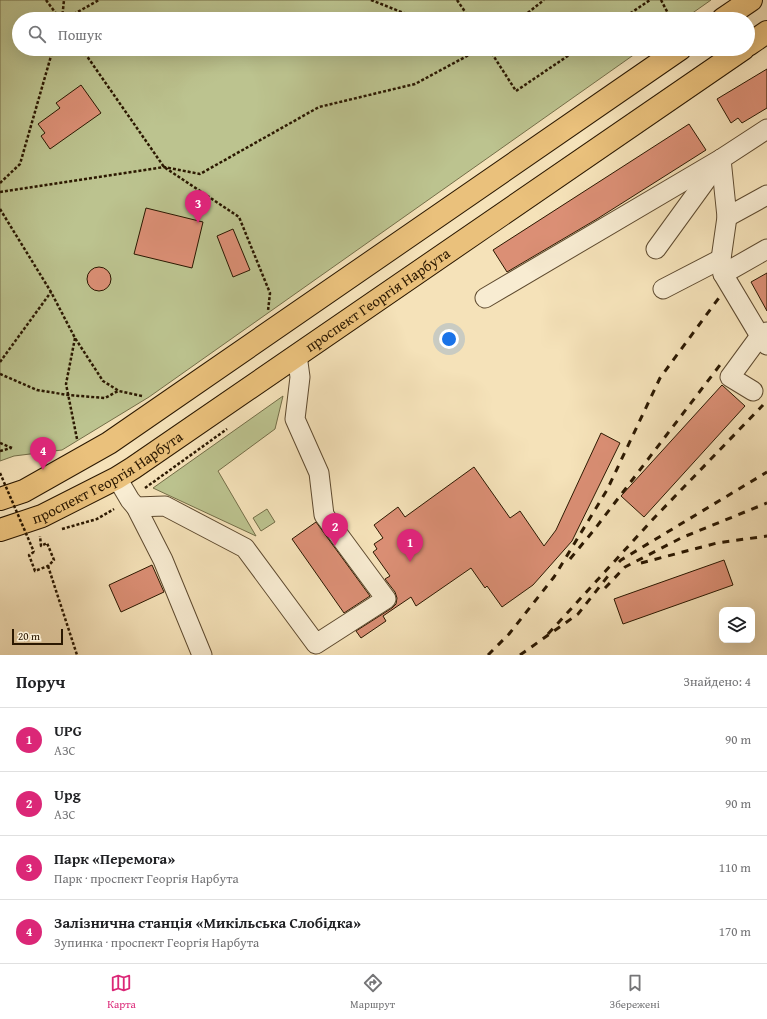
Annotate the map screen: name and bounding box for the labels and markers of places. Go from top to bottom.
pin: 3 [185,190,211,223]
pin: 4 [30,437,56,470]
pin: 2 [322,513,348,546]
pin: 1 [397,529,423,562]

